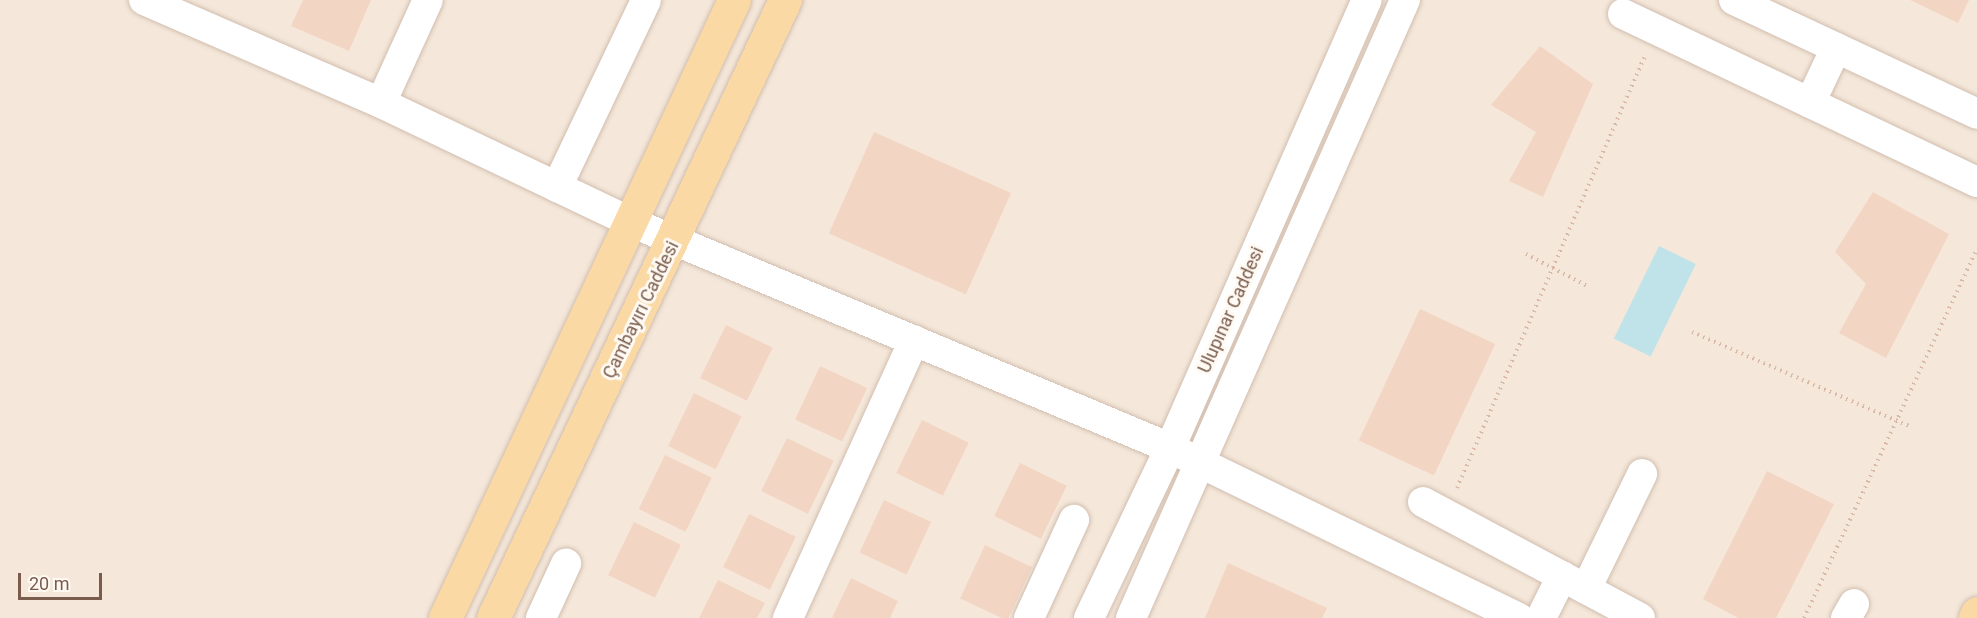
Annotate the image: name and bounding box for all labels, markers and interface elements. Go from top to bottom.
street label: Çambayırı Caddesi [598,238,684,382]
street label: Ulupınar Caddesi [1194,244,1268,376]
scale bar [21,561,105,599]
text: 20 m [29,573,69,594]

